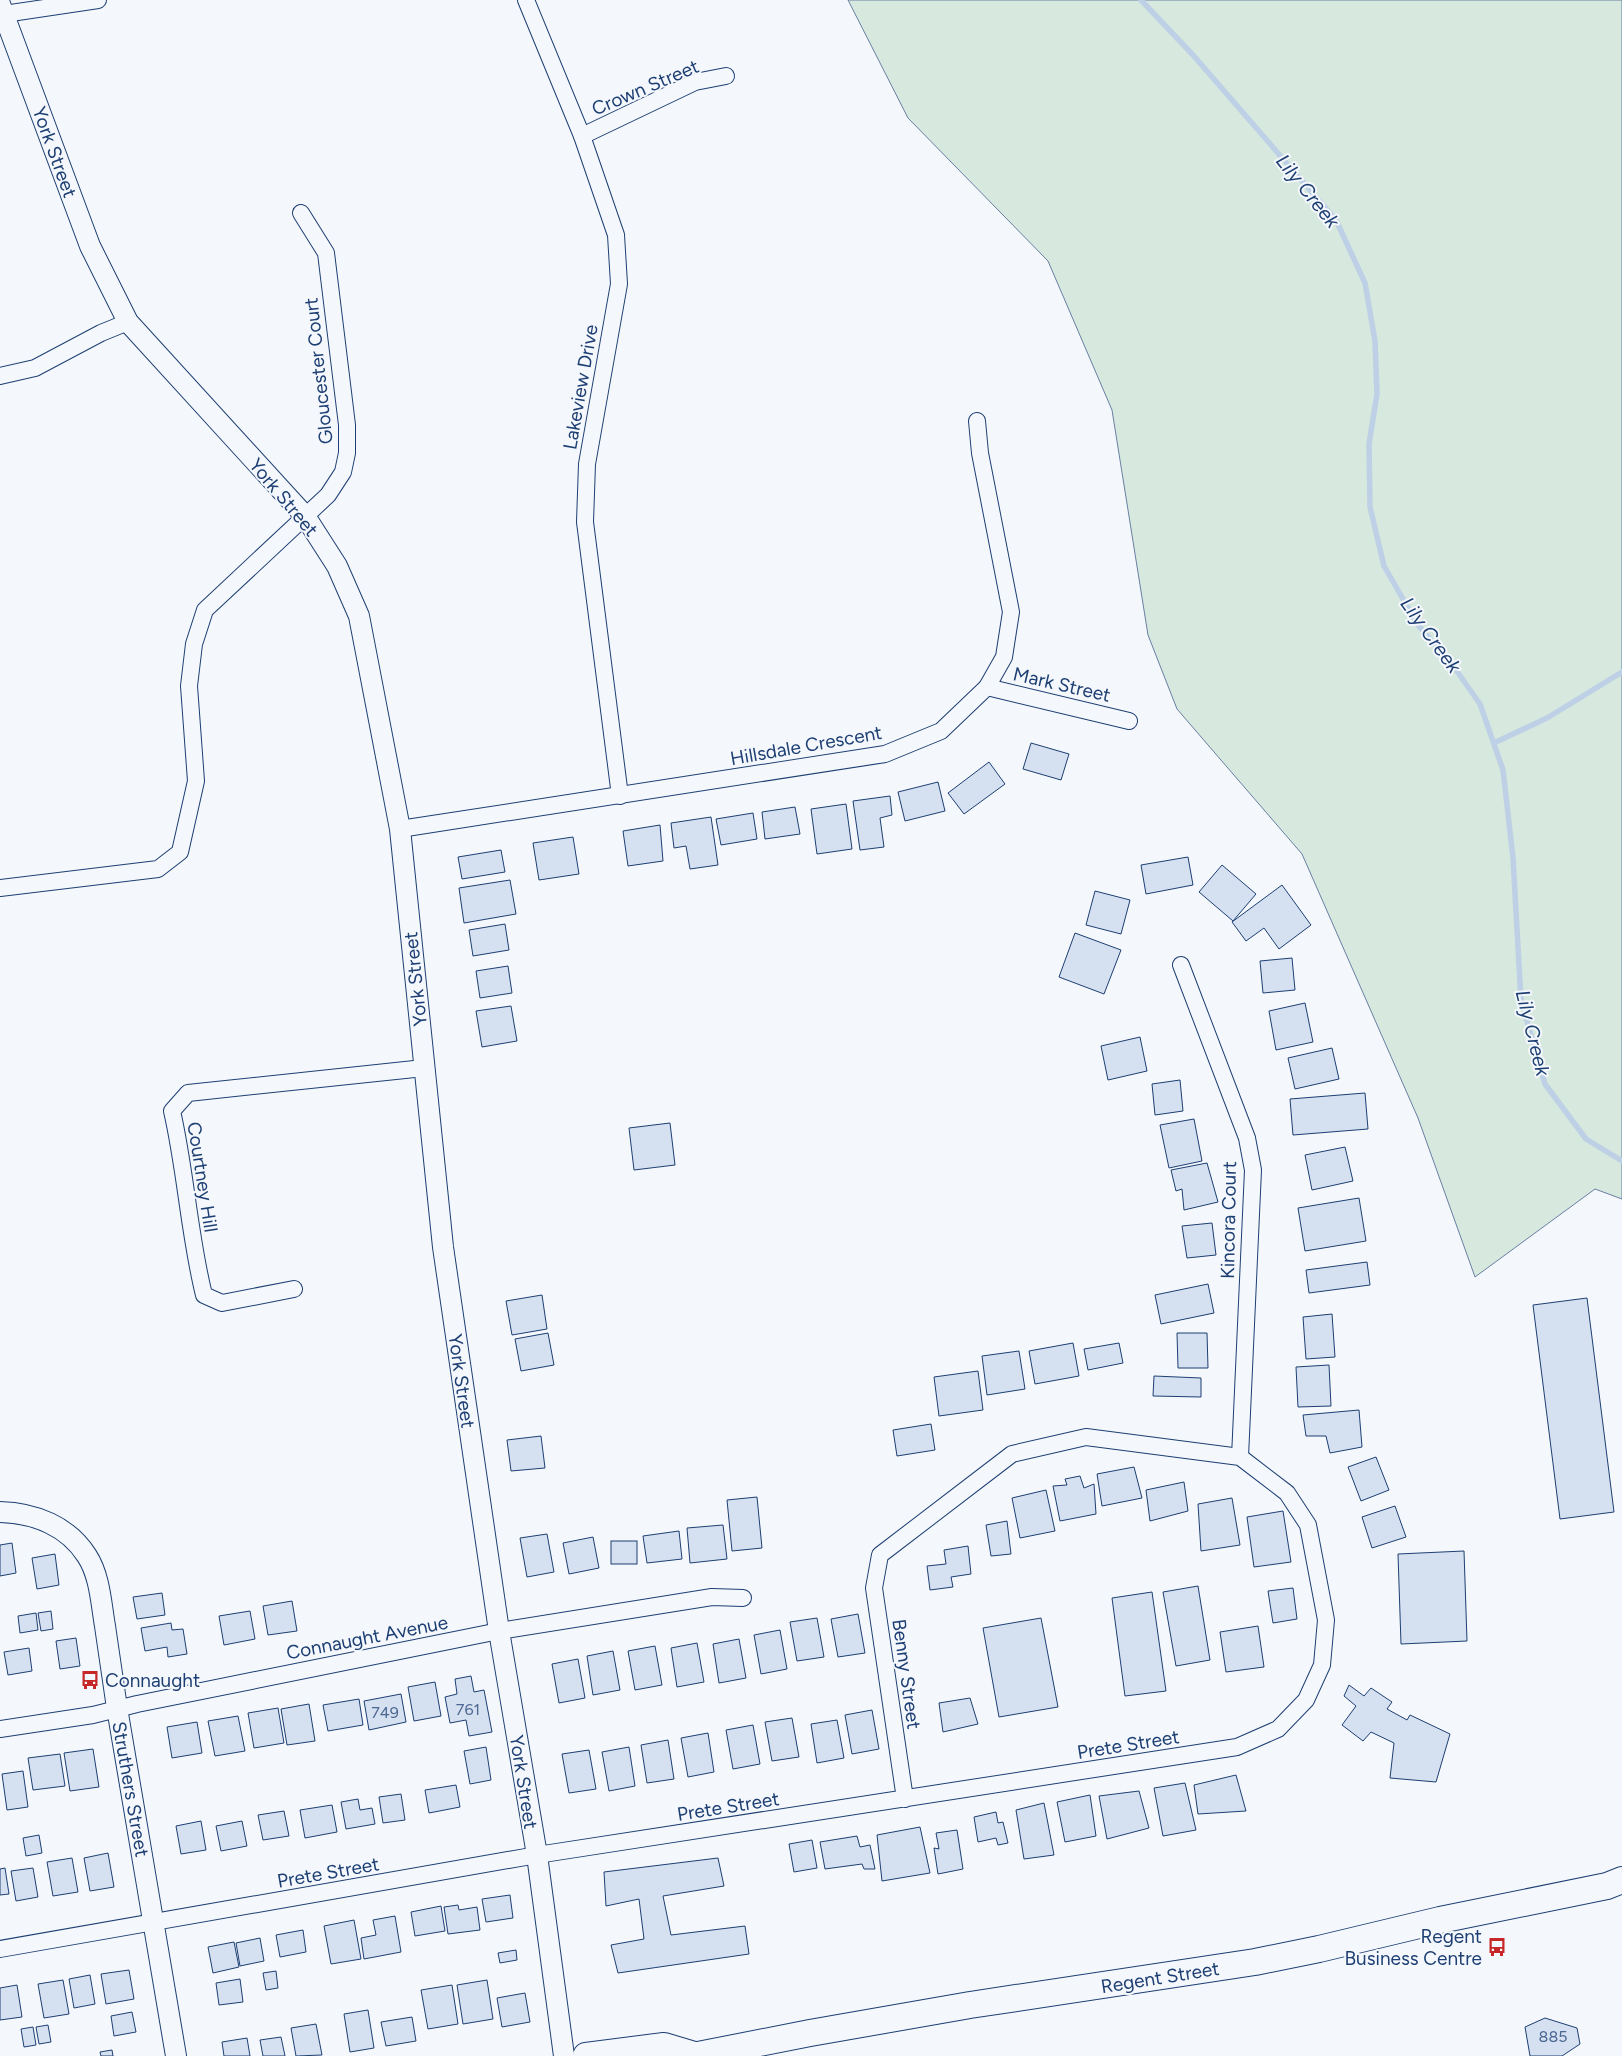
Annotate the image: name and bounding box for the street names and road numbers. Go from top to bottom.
street label: Crown Street [588,55,702,120]
street label: York Street [27,104,82,201]
street label: Gloucester Court [299,296,338,445]
street label: Lakeview Drive [558,323,603,451]
street label: York Street [244,454,323,541]
street label: Mark Street [1011,662,1113,707]
street label: Hillsdale Crescent [728,721,884,770]
street label: York Street [399,931,432,1027]
street label: Courtney Hill [182,1120,223,1234]
street label: Kincora Court [1216,1161,1241,1279]
street label: York Street [444,1332,479,1430]
street label: Connaught Avenue [284,1611,450,1664]
street label: Benny Street [887,1618,926,1731]
street label: Struthers Street [107,1720,154,1859]
street label: Prete Street [1075,1725,1181,1764]
street label: York Street [505,1733,542,1831]
street label: Prete Street [675,1787,781,1826]
street label: Prete Street [275,1852,381,1893]
street label: Regent Street [1099,1957,1221,1998]

